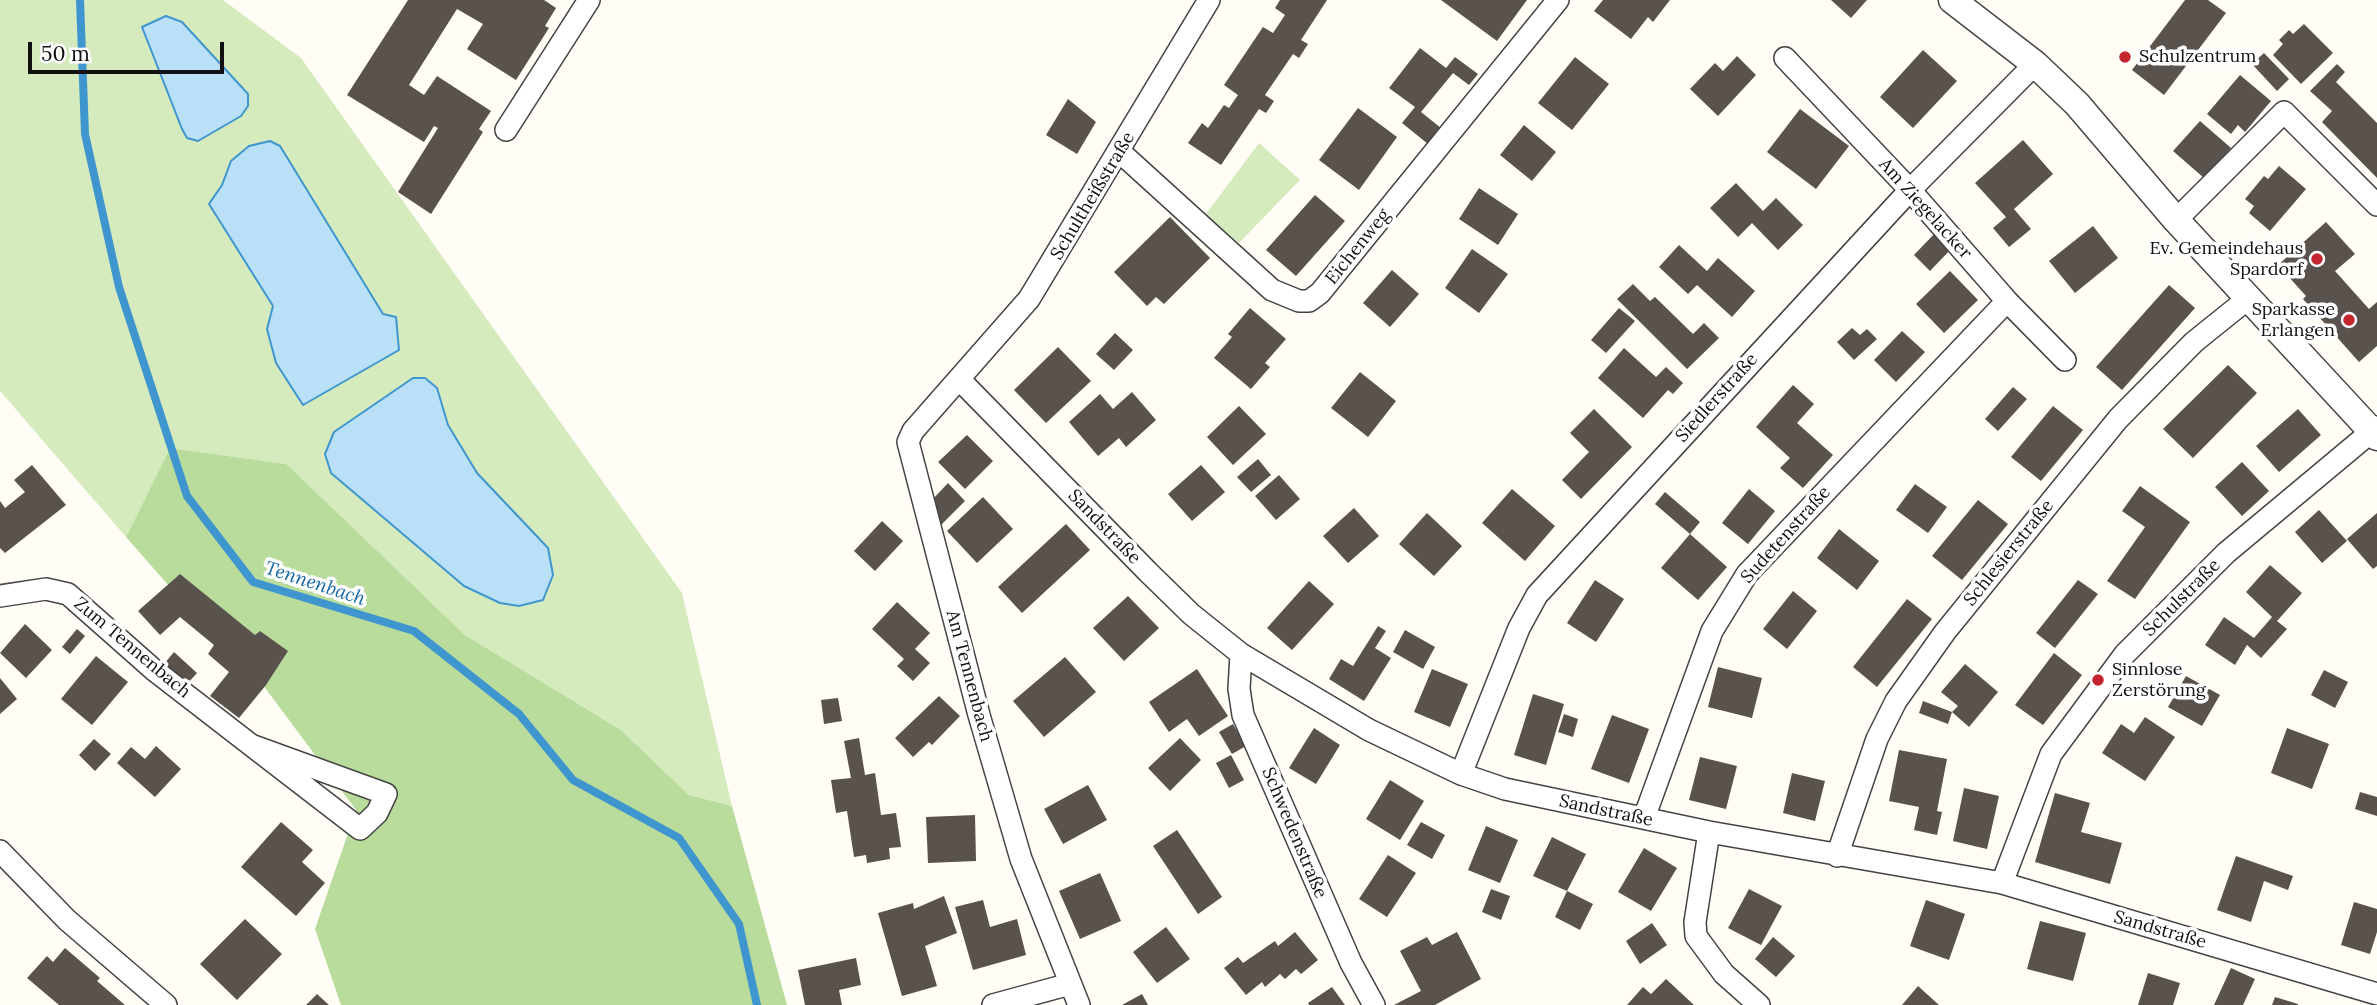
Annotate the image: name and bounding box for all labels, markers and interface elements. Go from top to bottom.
scale bar [32,28,228,72]
text: 50 m [41,40,90,67]
place label: Schulzentrum [2139,46,2256,68]
marker: Schulzentrum [2117,49,2133,65]
street label: Schultheißstraße [1046,128,1140,264]
street label: Am Ziegelacker [1874,154,1976,264]
street label: Eichenweg [1321,205,1395,289]
place label: Ev. Gemeindehaus Spardorf [2150,238,2303,280]
marker: Ev. Gemeindehaus Spardorf [2309,251,2325,267]
place label: Sparkasse Erlangen [2252,299,2335,342]
marker: Sparkasse Erlangen [2341,312,2357,328]
street label: Siedlerstraße [1671,349,1763,447]
street label: Sudetenstraße [1737,482,1835,588]
street label: Sandstraße [1063,485,1145,569]
street label: Schlesierstraße [1960,496,2058,610]
street label: Schulstraße [2139,555,2225,641]
water label: Tennenbach [262,557,368,611]
street label: Zum Tennenbach [69,593,195,703]
street label: Am Tennenbach [941,608,997,744]
place label: Sinnlose Zerstörung [2112,659,2206,702]
marker: Sinnlose Zerstörung [2090,672,2106,688]
street label: Schwedenstraße [1257,764,1331,902]
street label: Sandstraße [1557,791,1655,831]
street label: Sandstraße [2111,906,2209,954]

